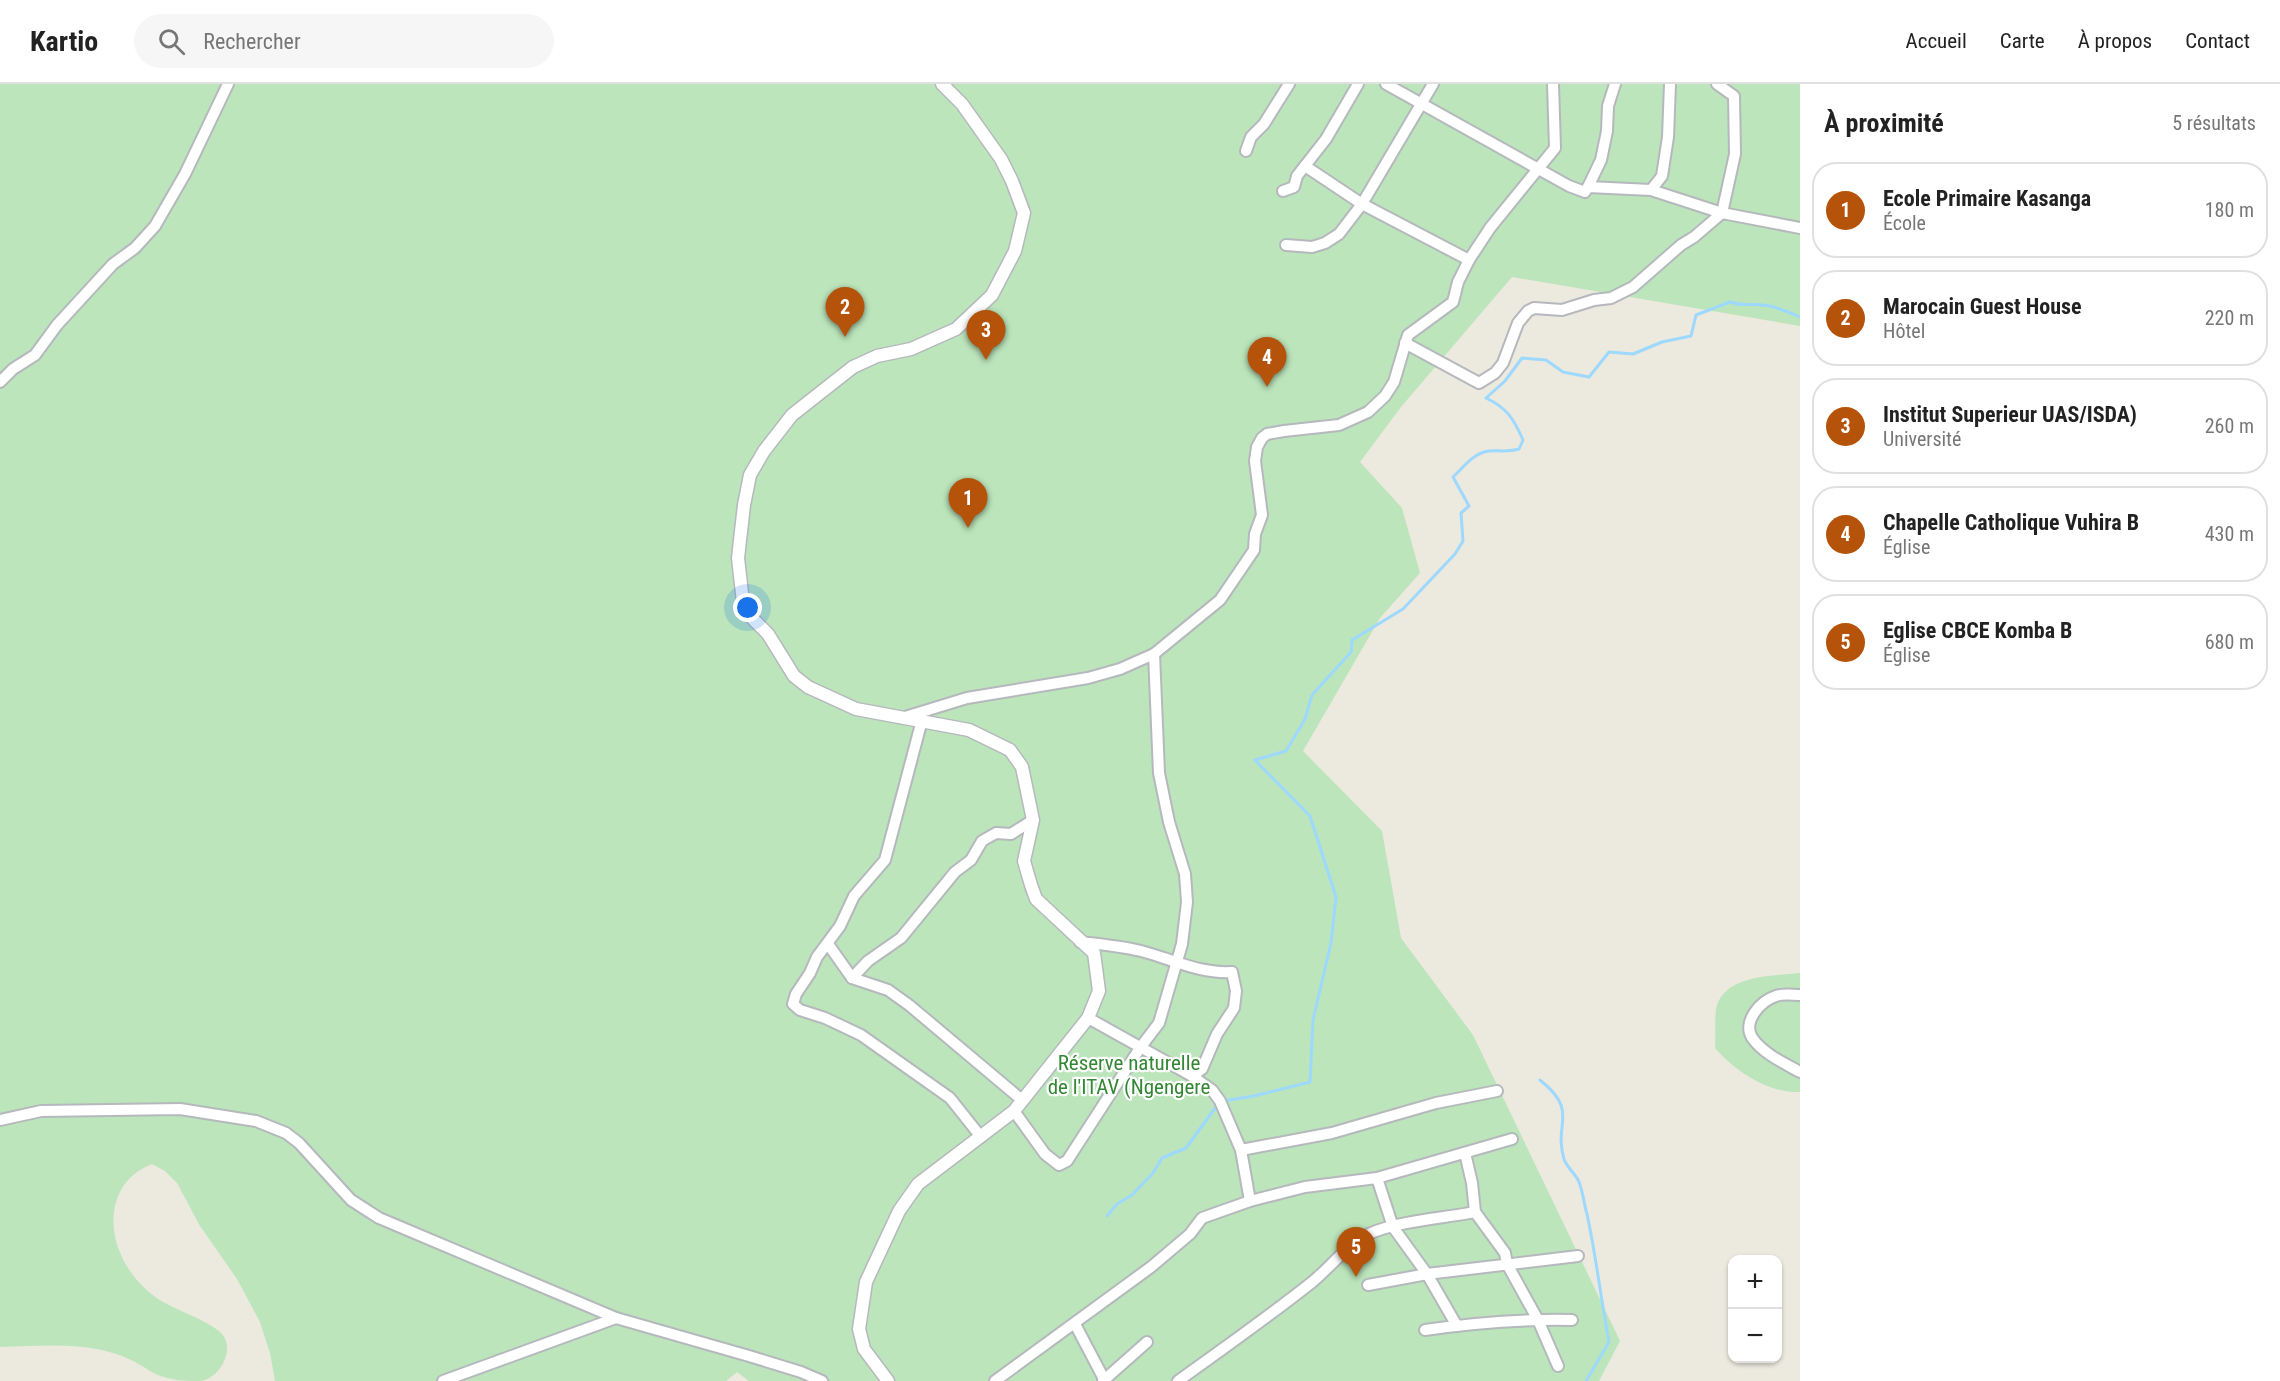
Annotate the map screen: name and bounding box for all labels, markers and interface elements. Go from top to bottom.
search box [134,14,554,68]
text: Kartio [30,25,98,58]
icon: search [155,25,188,58]
text: Rechercher [203,29,301,54]
text: Accueil [1906,29,1967,53]
text: Carte [2000,29,2045,53]
text: À propos [2078,29,2152,53]
text: Contact [2185,29,2250,53]
text: À proximité [1824,108,1944,138]
text: 5 résultats [2172,111,2256,135]
text: Ecole Primaire Kasanga [1883,186,2091,211]
text: 1 [1840,198,1851,222]
text: 180 m [2205,198,2254,222]
text: École [1883,211,1926,235]
pin: 2 [826,288,864,337]
text: Marocain Guest House [1883,294,2082,319]
text: 2 [1840,306,1851,330]
text: 220 m [2205,306,2254,330]
pin: 3 [966,310,1006,360]
text: Hôtel [1883,319,1925,343]
pin: 4 [1248,338,1286,387]
text: Institut Superieur UAS/ISDA) [1883,402,2137,427]
text: 3 [1840,414,1851,438]
text: 260 m [2205,414,2254,438]
text: Université [1883,427,1961,451]
pin: 1 [948,478,988,528]
text: Chapelle Catholique Vuhira B [1883,510,2139,535]
text: 4 [1840,522,1851,546]
text: 430 m [2205,522,2254,546]
text: Église [1883,535,1930,559]
your location [733,593,762,622]
text: Eglise CBCE Komba B [1883,618,2072,643]
text: 5 [1840,630,1851,654]
text: 680 m [2205,630,2254,654]
text: Église [1883,643,1930,667]
park label: Réserve naturelle de l'ITAV (Ngengere [1048,1051,1210,1099]
pin: 5 [1336,1228,1376,1277]
map controls [1728,1255,1782,1363]
button: + [1728,1255,1782,1309]
button: − [1728,1309,1782,1363]

